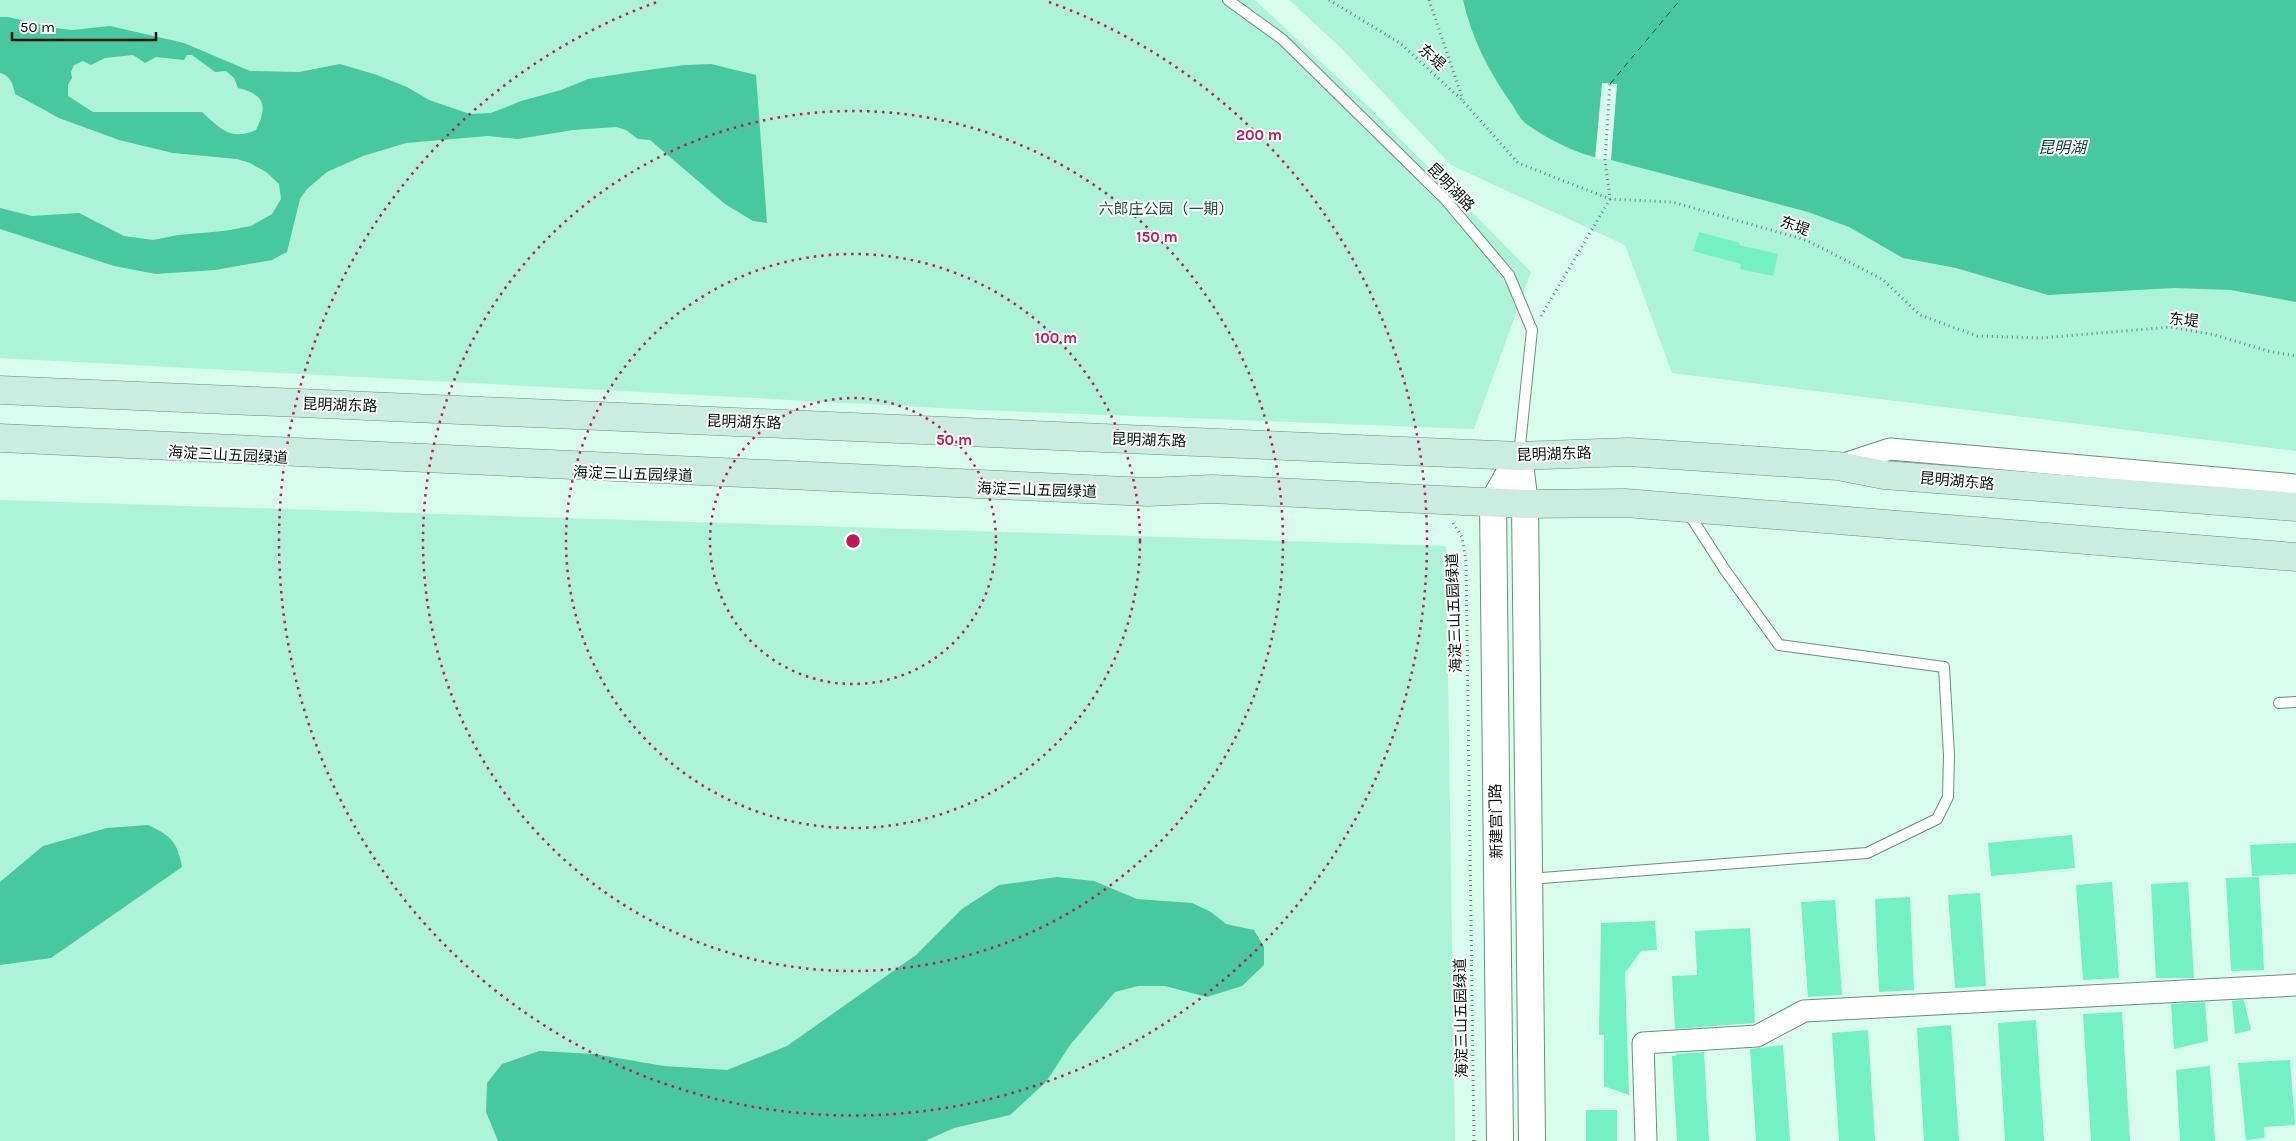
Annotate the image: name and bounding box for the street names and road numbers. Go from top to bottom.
street label: 东堤 [1415,40,1449,74]
street label: 昆明湖路 [1424,159,1478,215]
street label: 东堤 [1778,213,1812,239]
street label: 东堤 [2168,309,2200,331]
street label: 昆明湖东路 [302,395,378,415]
street label: 昆明湖东路 [706,412,782,432]
street label: 昆明湖东路 [1111,430,1187,450]
street label: 海淀三山五园绿道 [168,443,288,467]
street label: 昆明湖东路 [1516,444,1592,464]
street label: 海淀三山五园绿道 [573,463,693,485]
street label: 昆明湖东路 [1919,469,1995,493]
street label: 海淀三山五园绿道 [977,479,1097,501]
street label: 海淀三山五园绿道 [1443,553,1465,673]
street label: 新建宫门路 [1486,783,1506,859]
street label: 海淀三山五园绿道 [1451,958,1471,1078]

